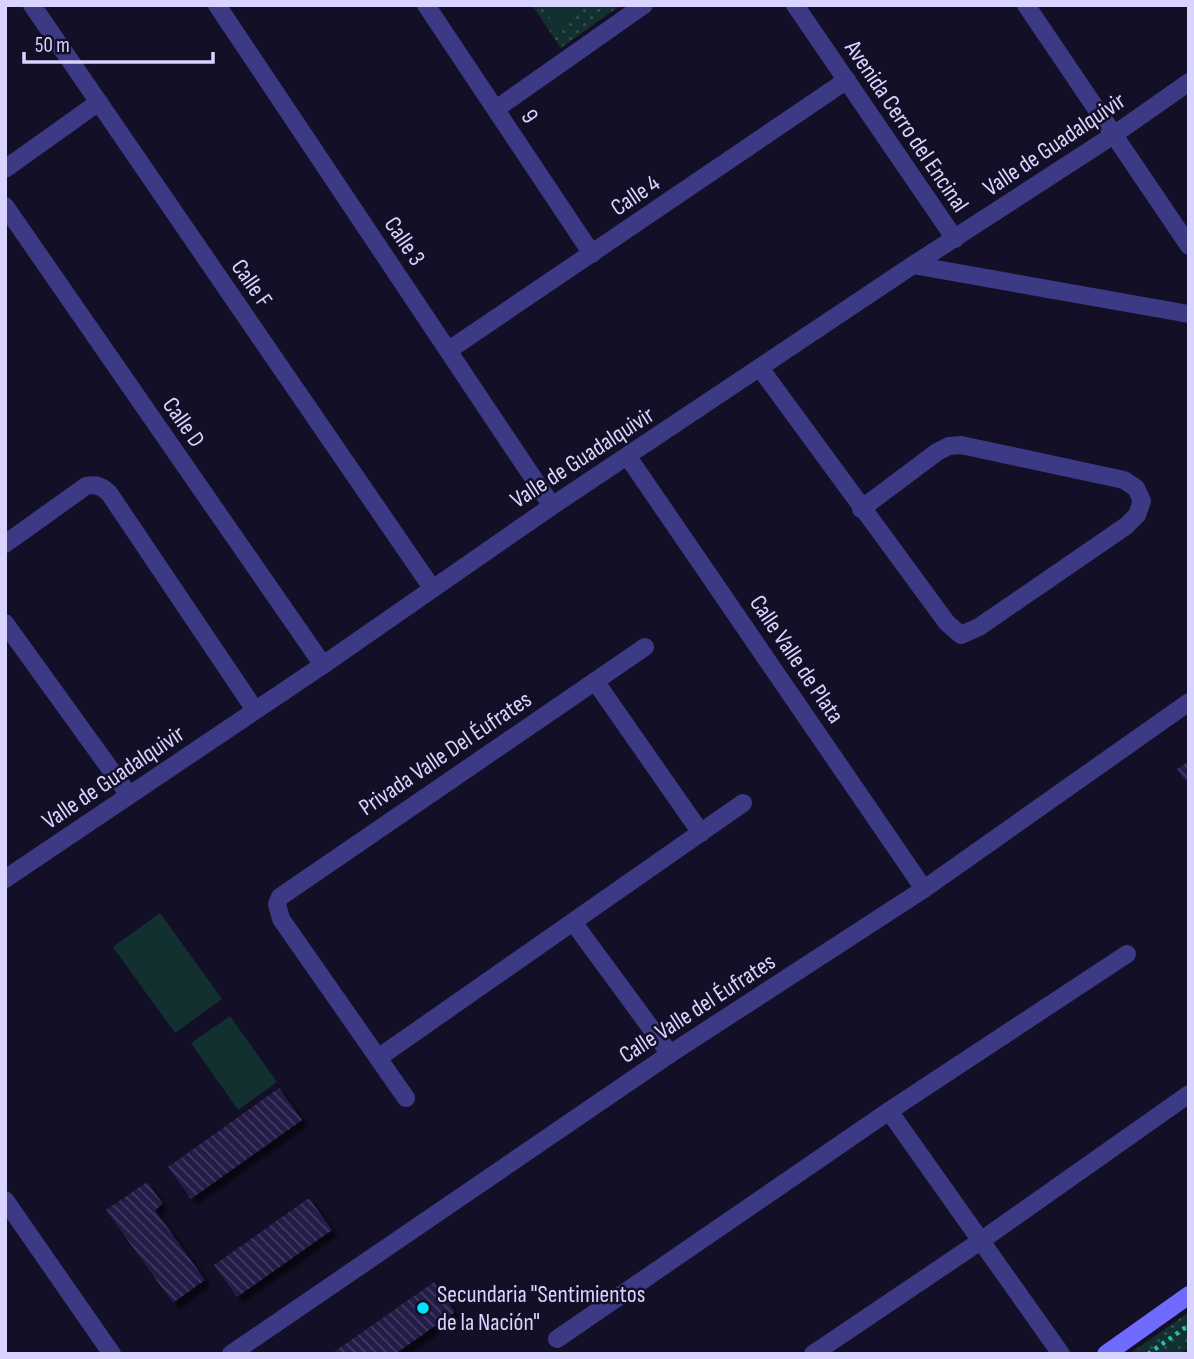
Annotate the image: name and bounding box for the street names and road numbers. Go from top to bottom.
street label: Avenida Cerro del Encinal [838,34,975,218]
street label: Valle de Guadalquivir [978,86,1131,203]
street label: 9 [515,104,545,129]
street label: Calle 4 [605,169,665,222]
street label: Calle 3 [378,211,431,271]
street label: Calle F [225,254,278,313]
street label: Calle D [156,392,211,453]
street label: Valle de Guadalquivir [505,400,660,515]
street label: Calle Valle de Plata [743,590,850,729]
street label: Privada Valle Del Éufrates [353,685,537,822]
street label: Valle de Guadalquivir [37,719,190,836]
street label: Calle Valle del Éufrates [614,947,781,1070]

